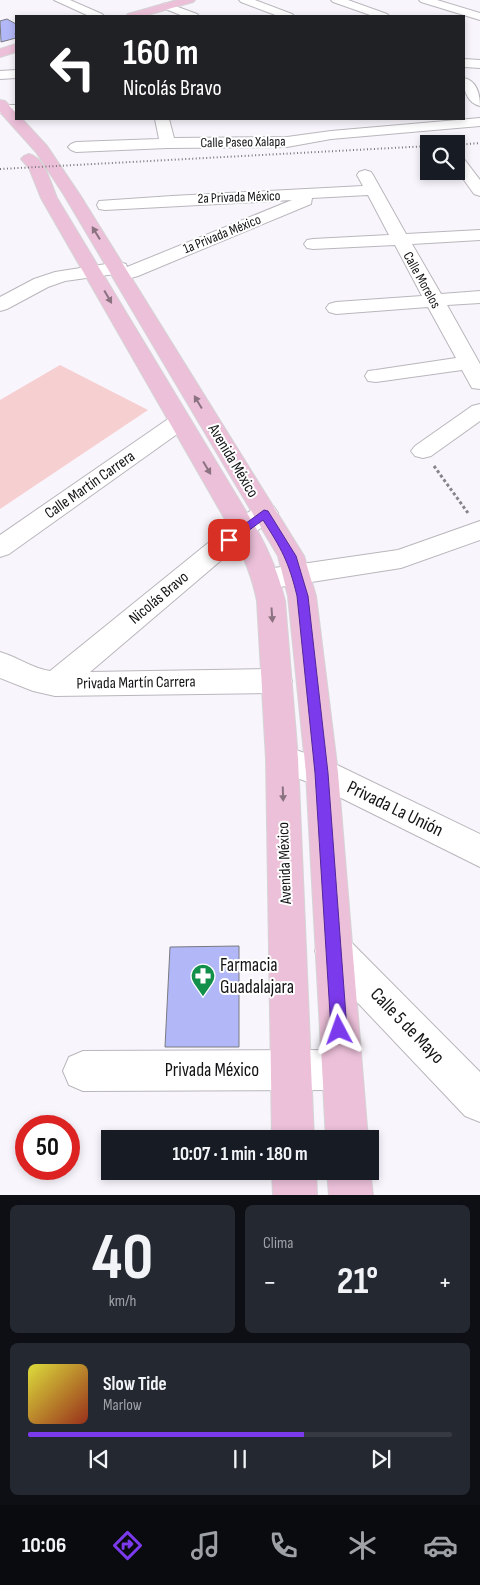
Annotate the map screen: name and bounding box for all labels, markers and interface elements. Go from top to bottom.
text: 160 m [123,32,199,75]
icon: left [40,35,105,100]
text: Nicolás Bravo [123,75,222,102]
street label: Calle Paseo Xalapa [200,133,286,151]
map controls [420,135,465,180]
button: search [420,135,465,180]
street label: 2a Privada México [197,187,281,207]
street label: 1a Privada México [181,211,263,257]
one-way arrow [92,226,101,239]
street label: Calle Morelos [400,249,444,311]
one-way arrow [104,290,112,304]
one-way arrow [194,395,203,408]
street label: Avenida México [203,420,262,501]
street label: Calle Martín Carrera [41,447,139,523]
one-way arrow [203,461,212,474]
pin [208,519,250,561]
icon: arrive [215,526,243,554]
street label: Nicolás Bravo [125,568,193,628]
one-way arrow [268,607,276,623]
street label: Privada Martín Carrera [76,672,196,694]
street label: Privada La Unión [343,776,447,842]
one-way arrow [279,787,287,803]
street label: Avenida México [274,822,296,905]
place label: Farmacia Guadalajara [220,954,294,999]
pharmacy icon: Farmacia Guadalajara [190,963,216,997]
street label: Calle 5 de Mayo [365,983,449,1069]
position arrow [312,1003,364,1055]
street label: Privada México [165,1059,259,1082]
speed limit sign: 50 [15,1115,80,1180]
text: 10:07 · 1 min · 180 m [172,1143,308,1166]
text: 40 [92,1220,153,1298]
text: Clima [263,1234,293,1253]
text: 21° [337,1259,378,1304]
text: − [263,1266,277,1299]
text: + [438,1266,452,1299]
text: km/h [109,1292,136,1311]
text: Slow Tide [103,1373,167,1396]
text: Marlow [103,1396,142,1415]
icon: previous [85,1445,113,1473]
icon: pause [226,1445,254,1473]
icon: next [367,1445,395,1473]
icon: directions [110,1528,145,1563]
icon: music [188,1528,223,1563]
icon: phone [266,1528,301,1563]
icon: climate [345,1528,380,1563]
icon: car [423,1528,458,1563]
text: 10:06 [22,1532,66,1559]

